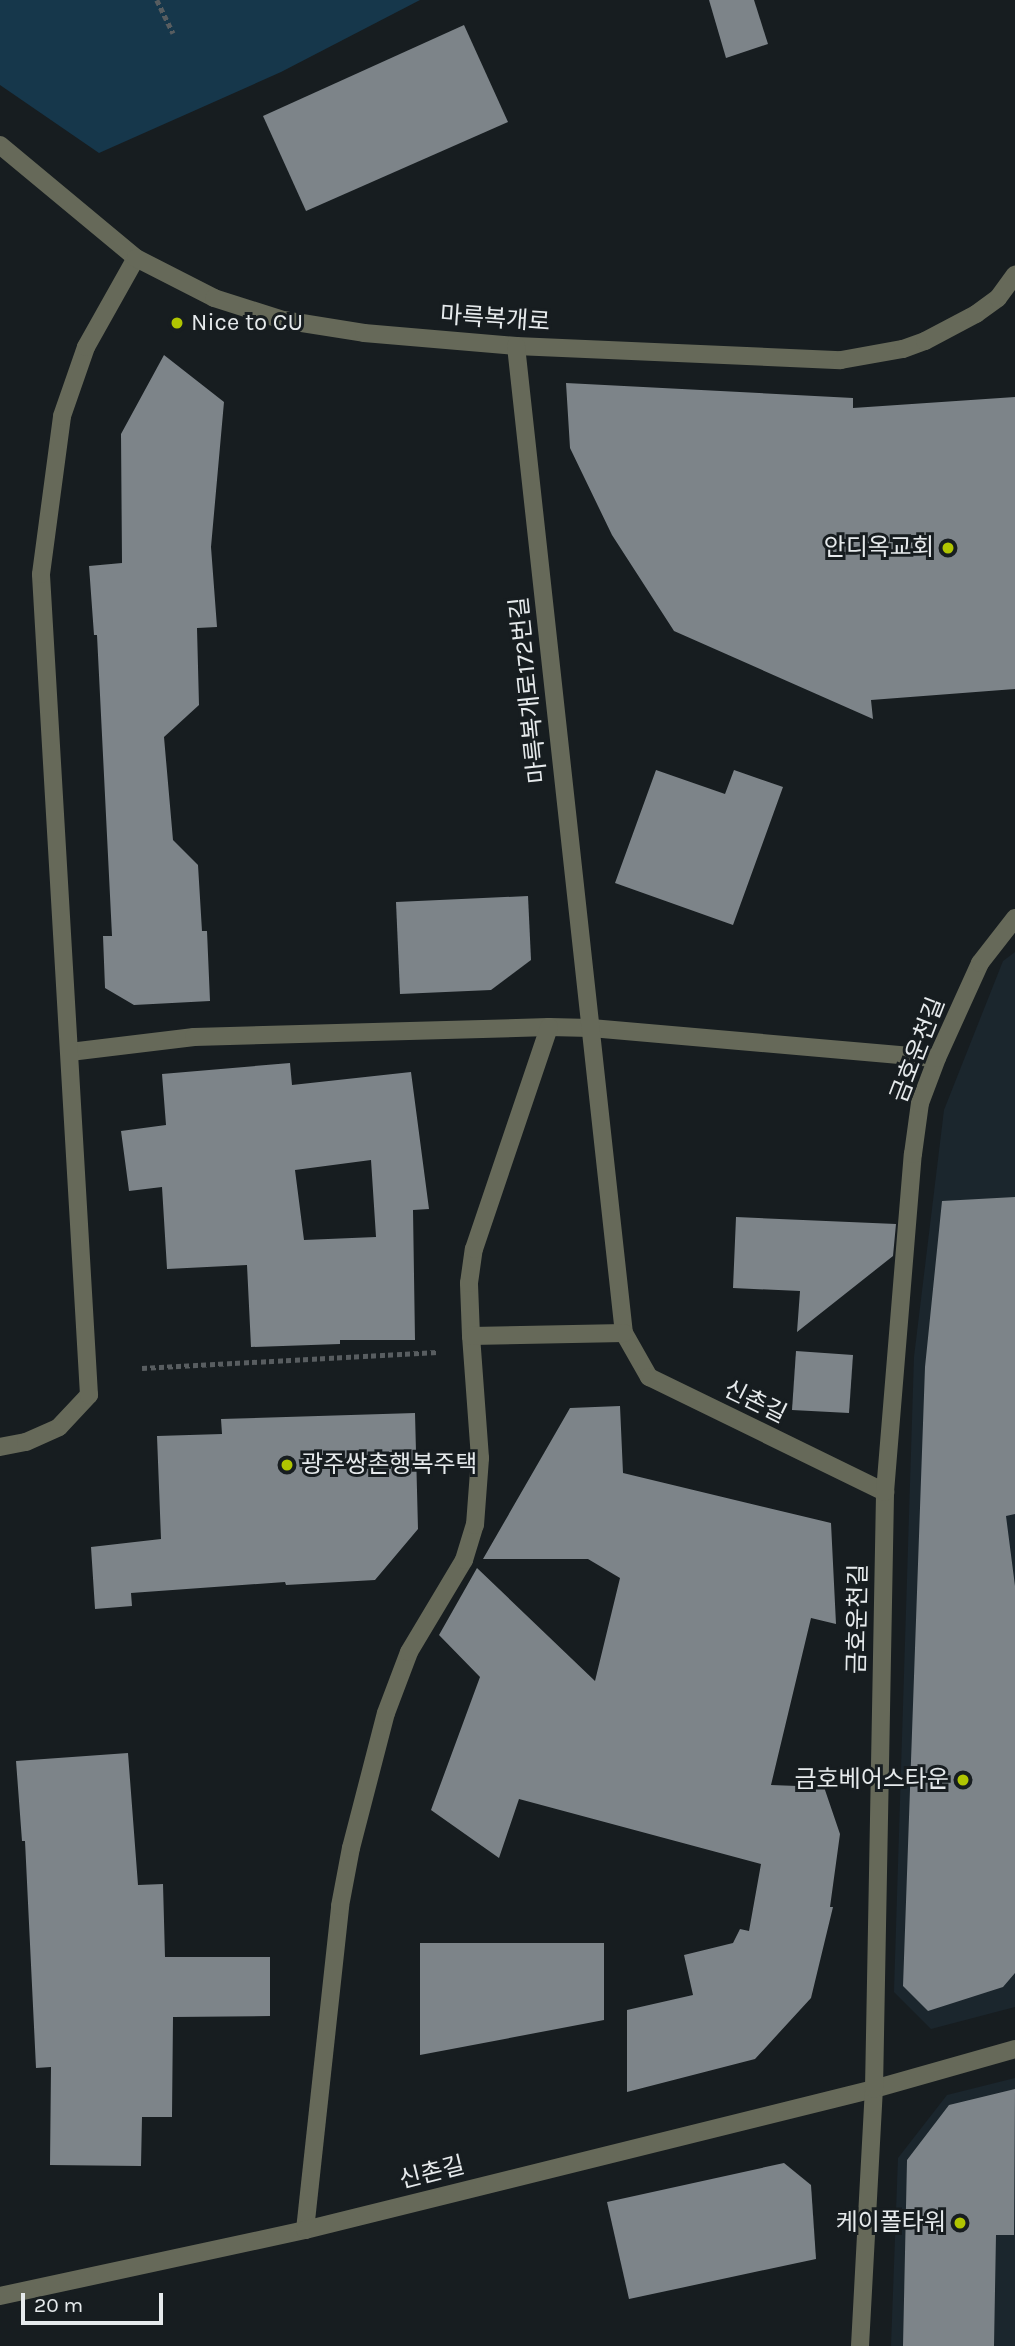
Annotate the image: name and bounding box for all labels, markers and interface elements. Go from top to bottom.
street label: 마륵복개로 [439,301,551,337]
place label: Nice to CU [191,309,303,337]
marker: Nice to CU [169,315,185,331]
place label: 안디옥교회 [824,534,934,562]
marker: 안디옥교회 [940,540,956,556]
street label: 마륵복개로172번길 [505,595,553,785]
street label: 금호운천길 [885,993,951,1107]
street label: 신촌길 [719,1375,791,1429]
place label: 광주쌍촌행복주택 [301,1451,478,1479]
marker: 광주쌍촌행복주택 [279,1457,295,1473]
street label: 금호운천길 [843,1564,873,1674]
place label: 금호베어스타운 [794,1766,949,1794]
marker: 금호베어스타운 [955,1772,971,1788]
street label: 신촌길 [396,2151,468,2195]
place label: 케이폴타워 [836,2209,946,2237]
marker: 케이폴타워 [952,2215,968,2231]
scale bar [24,2280,166,2324]
text: 20 m [34,2293,83,2317]

